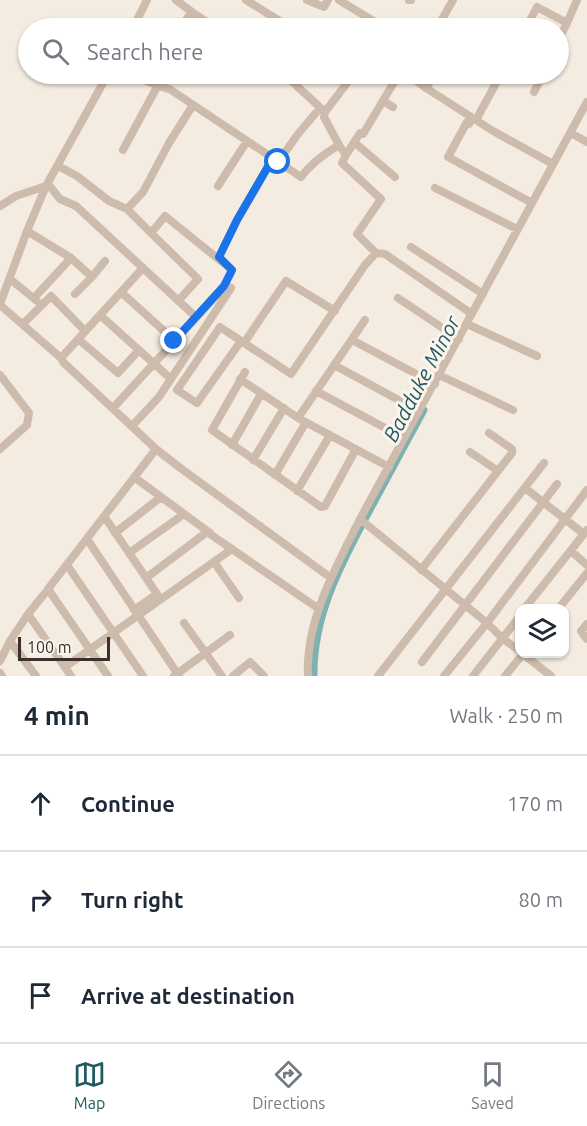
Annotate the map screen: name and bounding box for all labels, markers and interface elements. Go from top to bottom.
search box [18,18,569,84]
icon: search [39,35,72,68]
text: Search here [87,39,203,64]
route start [264,148,290,174]
water label: Badduke Minor [378,311,465,445]
route end [160,327,186,353]
map controls [515,604,569,658]
button: layers [515,604,569,658]
scale bar [18,634,110,662]
text: 100 m [27,638,72,656]
text: 4 min [24,701,90,730]
text: Walk · 250 m [450,704,563,727]
icon: ahead [24,787,57,820]
text: Continue [81,791,175,816]
text: 170 m [507,792,563,815]
icon: right [24,883,57,916]
text: Turn right [81,887,183,912]
text: 80 m [519,888,563,911]
icon: arrive [24,979,57,1012]
text: Arrive at destination [81,983,295,1008]
tab: Map [73,1058,106,1112]
tab: Directions [252,1058,325,1112]
tab: Saved [471,1058,514,1112]

